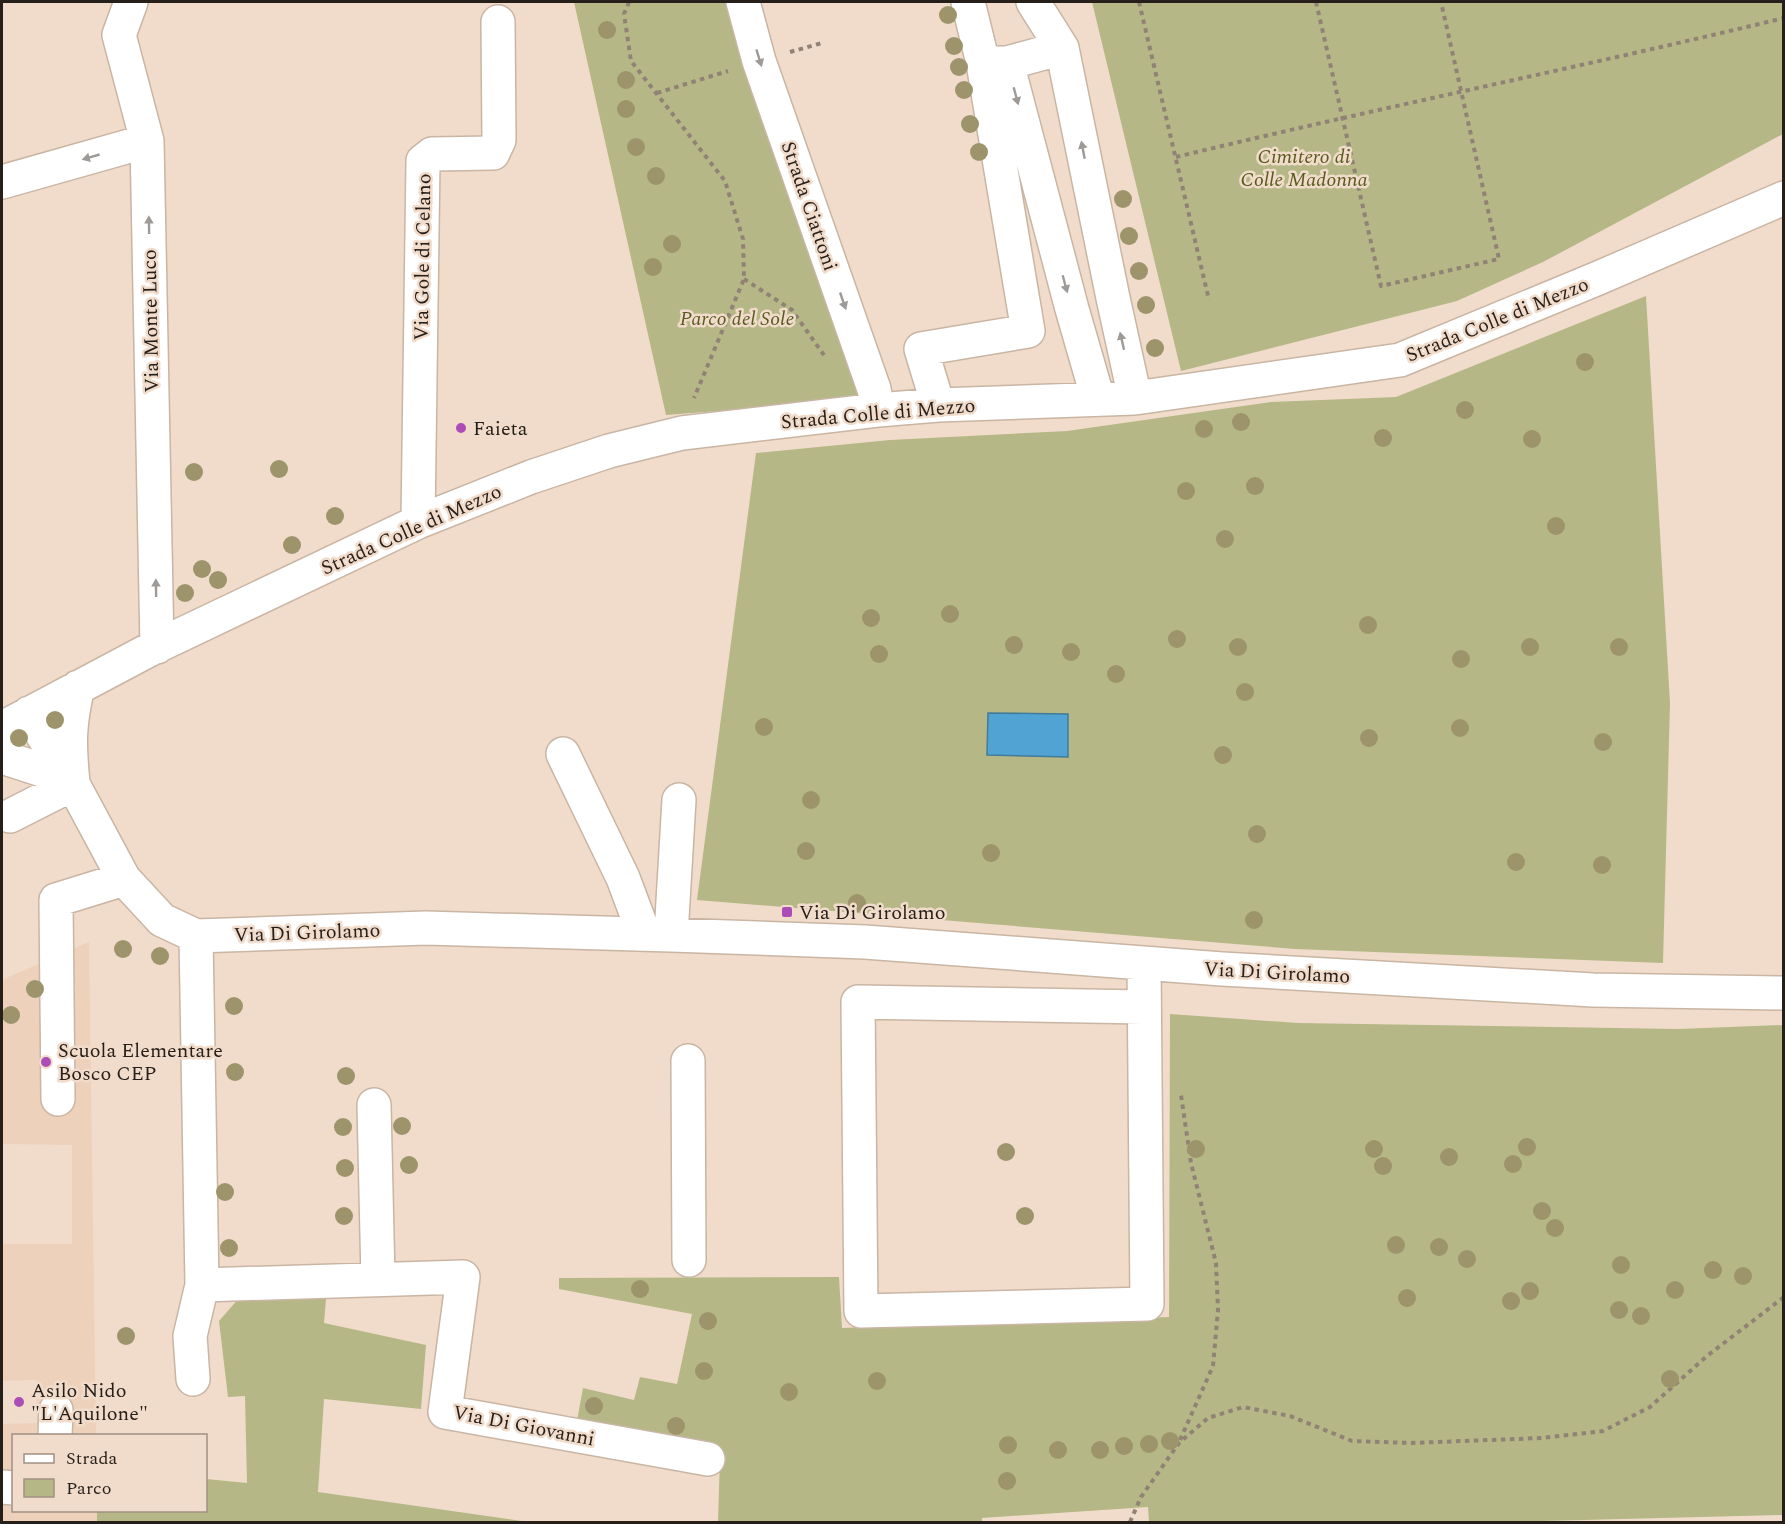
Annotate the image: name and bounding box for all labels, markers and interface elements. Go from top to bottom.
one-way arrow [754,49,764,67]
one-way arrow [1012,87,1021,105]
street label: Strada Ciattoni [773,137,845,275]
one-way arrow [1078,140,1087,159]
park label: Cimitero di Colle Madonna [1240,142,1368,195]
one-way arrow [81,153,99,162]
street label: Via Gole di Celano [407,173,439,341]
one-way arrow [144,216,153,235]
street label: Via Monte Luco [135,249,167,393]
street label: Strada Colle di Mezzo [1401,270,1593,370]
one-way arrow [1061,275,1071,294]
one-way arrow [839,293,849,311]
park label: Parco del Sole [680,304,794,334]
one-way arrow [1117,332,1127,350]
street label: Strada Colle di Mezzo [780,391,976,437]
place label: Faieta [473,414,528,444]
marker: Faieta [454,421,468,435]
street label: Strada Colle di Mezzo [316,477,507,583]
one-way arrow [151,579,161,598]
place label: Via Di Girolamo [799,898,946,928]
marker: Via Di Girolamo [780,905,794,919]
street label: Via Di Girolamo [233,915,381,951]
street label: Via Di Girolamo [1203,954,1351,992]
place label: Scuola Elementare Bosco CEP [58,1036,223,1089]
marker: Scuola Elementare Bosco CEP [39,1055,53,1069]
place label: Asilo Nido "L'Aquilone" [31,1376,148,1429]
marker: Asilo Nido "L'Aquilone" [12,1395,26,1409]
street label: Via Di Giovanni [450,1398,597,1454]
legend [12,1434,207,1512]
text: Strada [66,1445,117,1472]
text: Parco [66,1475,111,1502]

